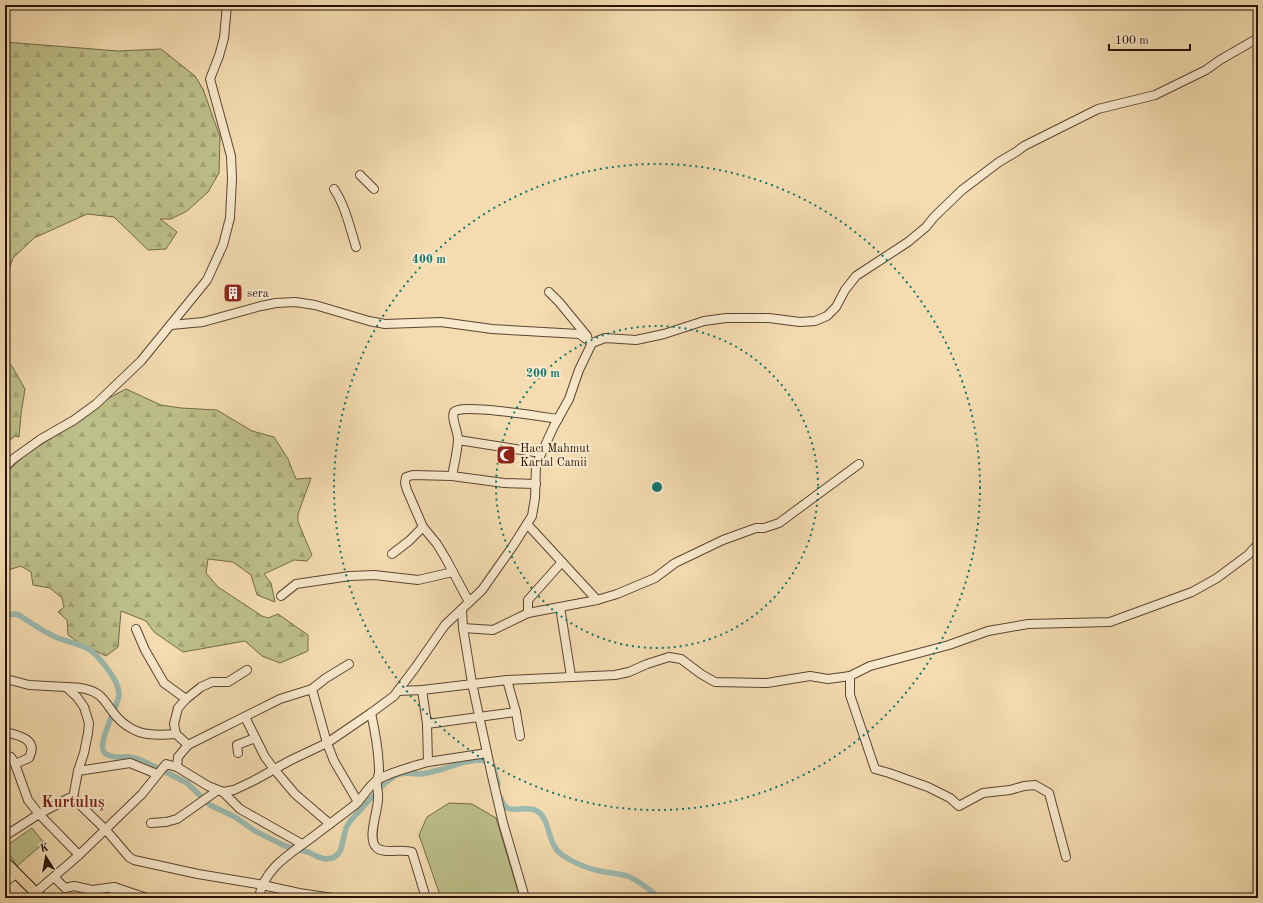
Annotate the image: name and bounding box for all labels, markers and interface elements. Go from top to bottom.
scale bar [1109,26,1190,52]
text: 100 m [1115,35,1149,47]
text: 400 m [412,254,446,266]
building icon: sera [222,282,244,304]
place label: sera [247,288,269,300]
text: 200 m [526,368,560,380]
place label: Hacı Mahmut Kartal Camii [520,443,590,469]
mosque icon: Hacı Mahmut Kartal Camii [495,444,517,466]
centre of rings [650,480,664,494]
district label: Kurtuluş [41,795,105,811]
north arrow [26,837,66,877]
text: K [39,842,50,855]

